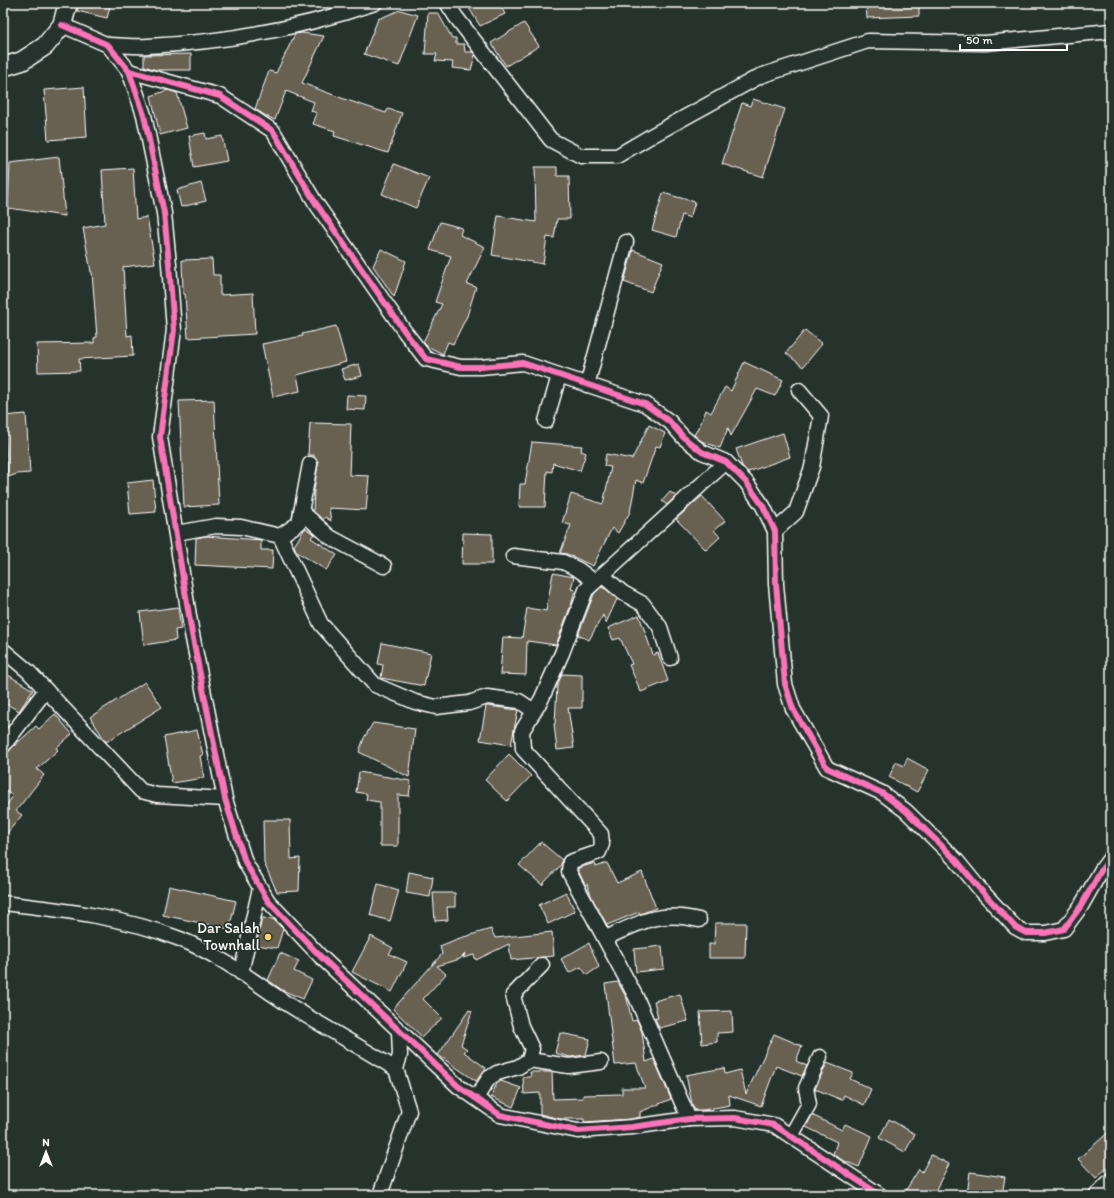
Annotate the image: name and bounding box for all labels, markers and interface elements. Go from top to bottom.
scale bar [960,26,1067,52]
text: 50 m [966,33,992,47]
place label: Dar Salah Townhall [197,919,261,954]
marker: Dar Salah Townhall [263,932,273,942]
north arrow [26,1132,66,1172]
text: N [42,1136,50,1149]

